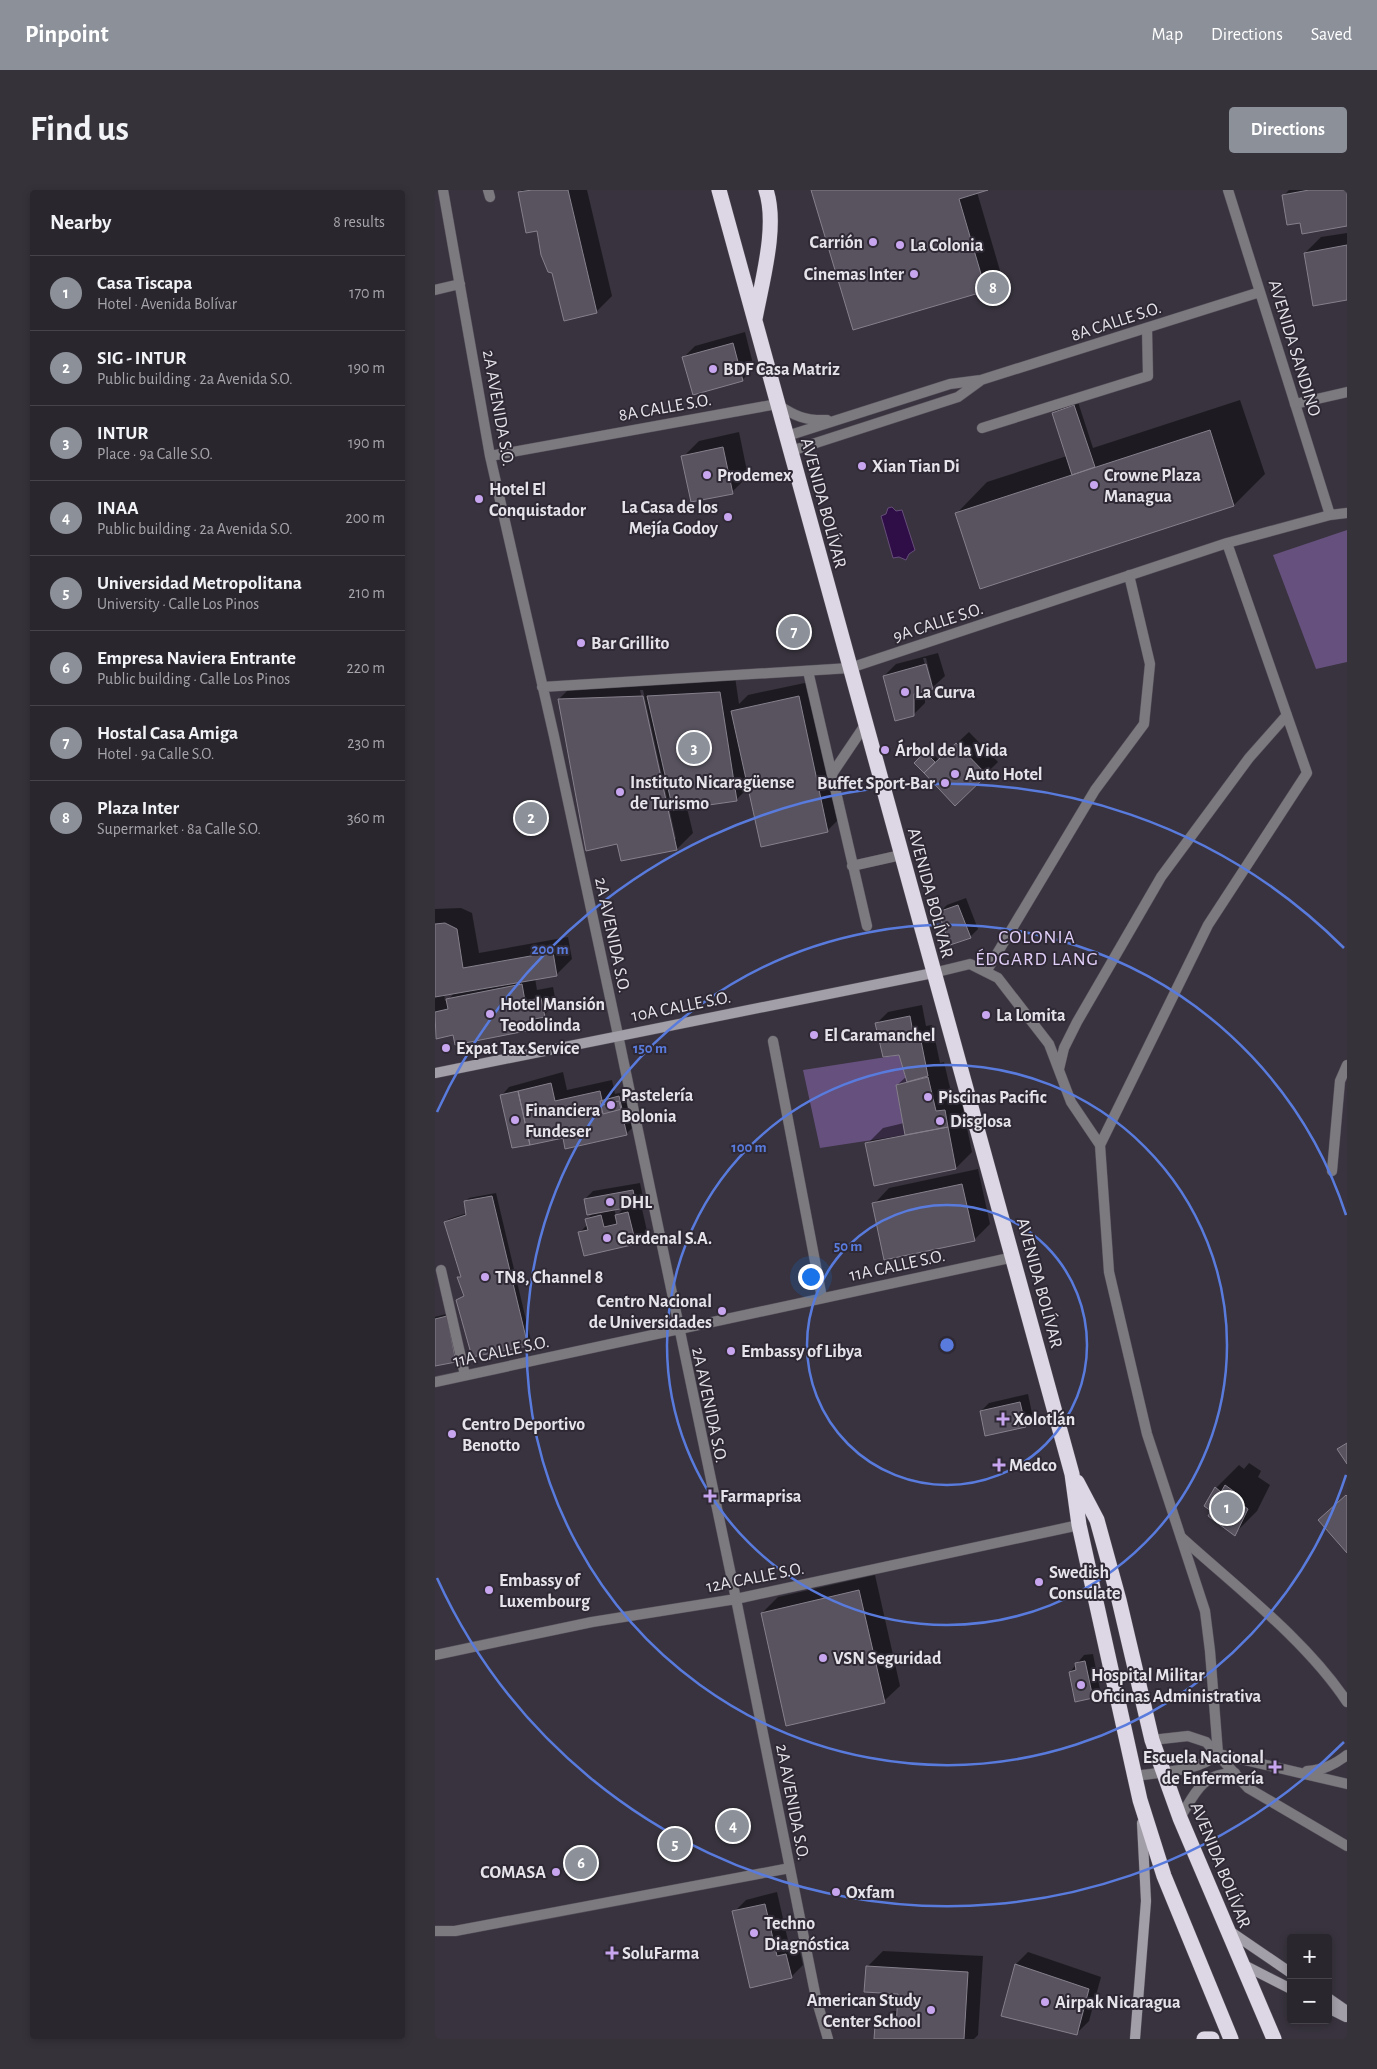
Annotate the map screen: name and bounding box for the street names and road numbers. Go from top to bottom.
street label: AVENIDA SANDINO [1265,278,1323,419]
street label: 8A CALLE S.O. [1069,299,1164,345]
street label: 2A AVENIDA S.O. [479,349,517,468]
street label: 8A CALLE S.O. [617,391,713,425]
street label: AVENIDA BOLÍVAR [797,435,852,570]
street label: 9A CALLE S.O. [891,600,986,646]
street label: AVENIDA BOLÍVAR [904,825,959,960]
street label: 2A AVENIDA S.O. [591,876,633,995]
street label: 10A CALLE S.O. [630,989,732,1025]
street label: AVENIDA BOLÍVAR [1013,1215,1068,1350]
street label: 11A CALLE S.O. [848,1247,947,1285]
street label: 11A CALLE S.O. [452,1333,551,1371]
street label: 2A AVENIDA S.O. [688,1346,730,1465]
street label: 12A CALLE S.O. [705,1560,806,1596]
street label: 2A AVENIDA S.O. [772,1743,812,1862]
street label: AVENIDA BOLÍVAR [1187,1799,1256,1931]

